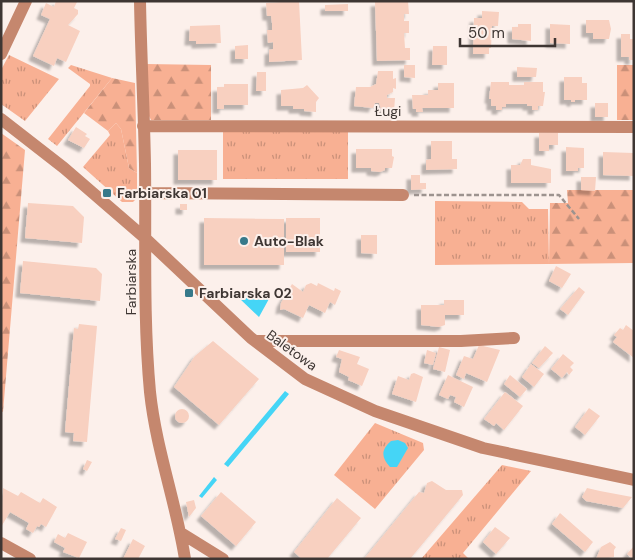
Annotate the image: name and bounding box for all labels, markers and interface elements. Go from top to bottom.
scale bar [460,15,555,47]
text: 50 m [468,23,505,43]
street label: Ługi [375,102,401,120]
place label: Farbiarska 01 [117,184,207,202]
marker: Farbiarska 01 [101,187,113,199]
place label: Auto-Blak [254,232,324,250]
marker: Auto-Blak [238,235,250,247]
street label: Farbiarska [122,249,140,315]
place label: Farbiarska 02 [199,284,292,302]
marker: Farbiarska 02 [183,287,195,299]
street label: Baletowa [263,326,321,374]

